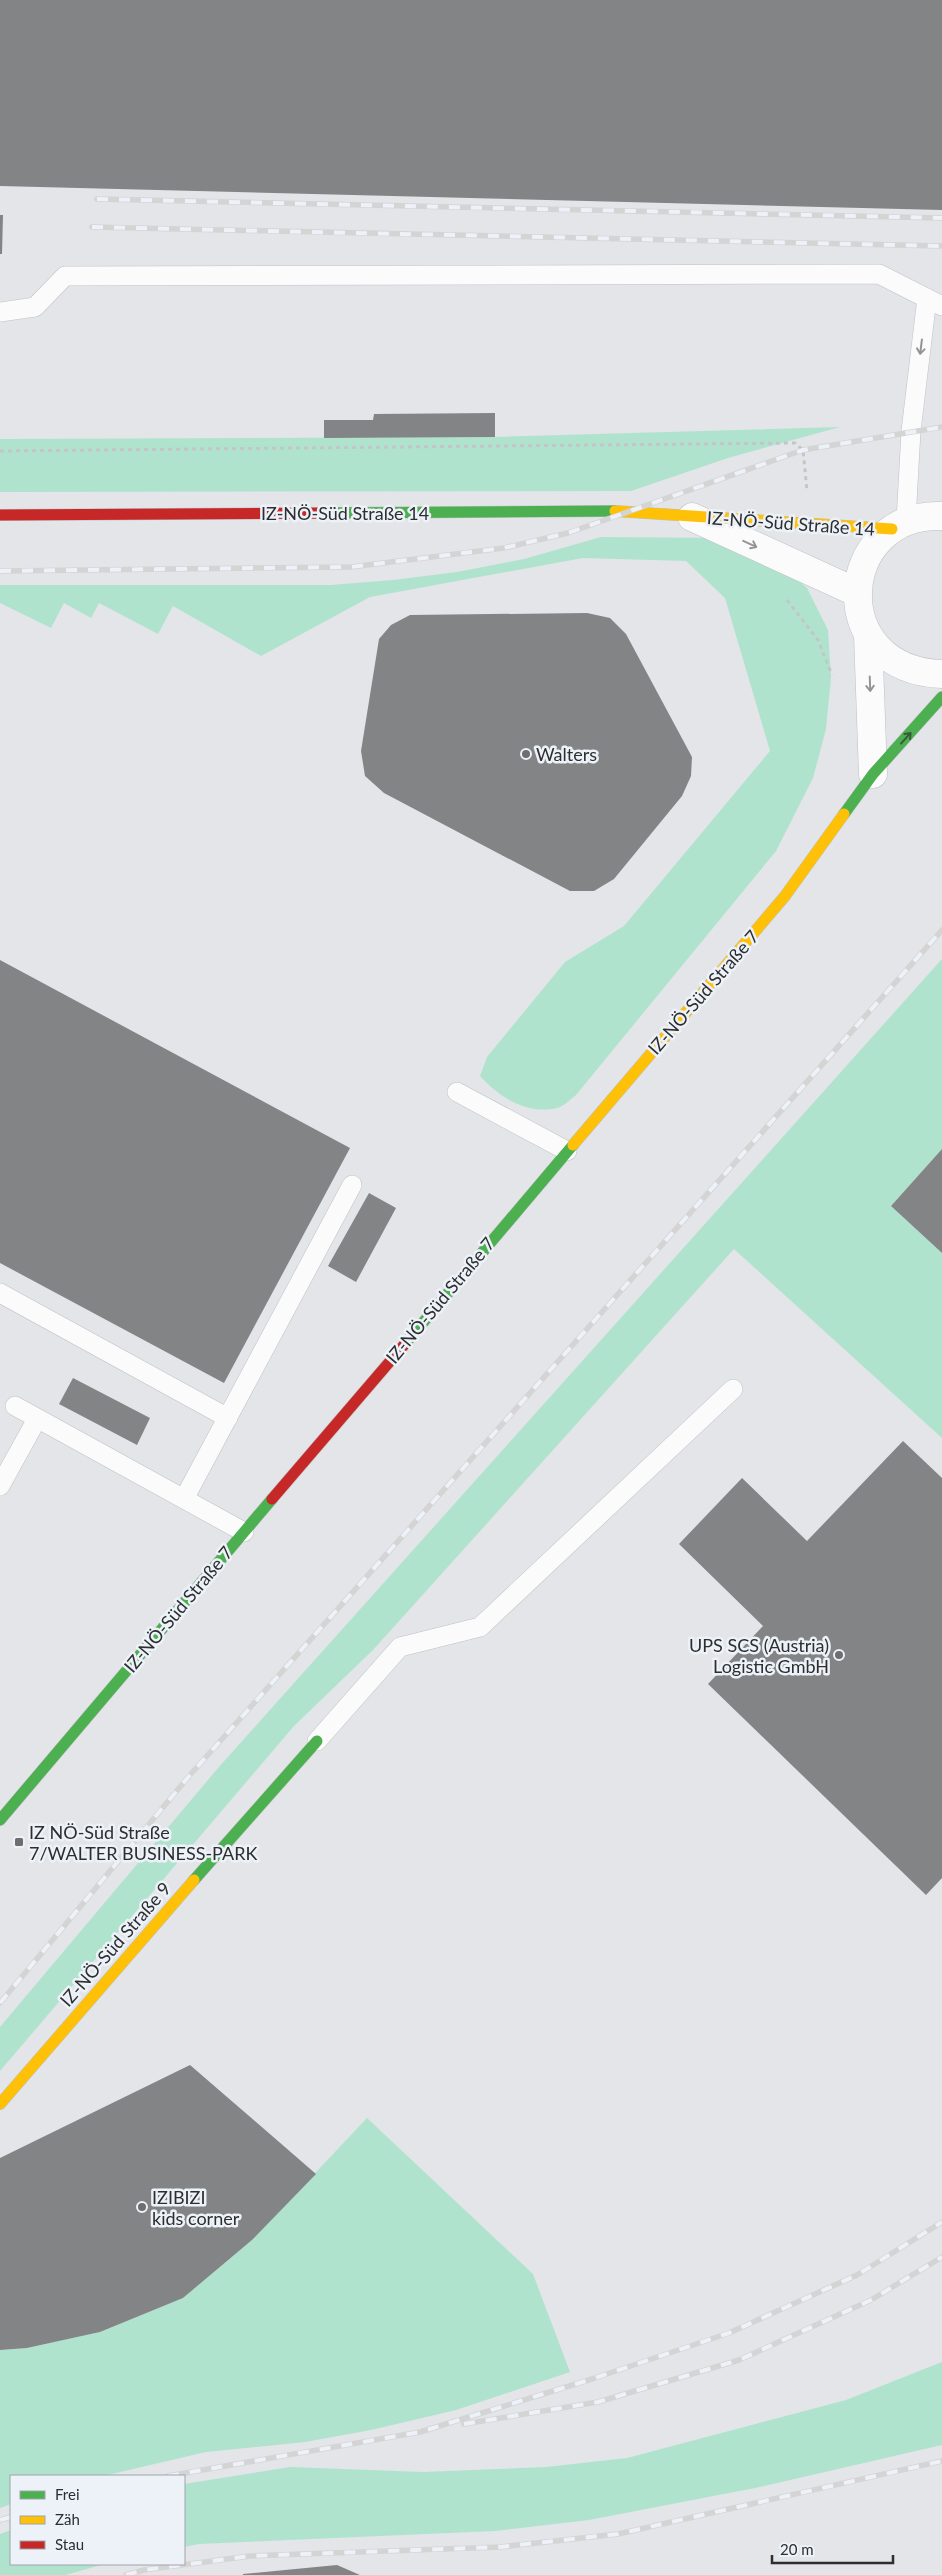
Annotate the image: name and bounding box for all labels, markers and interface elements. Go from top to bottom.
one-way arrow [916,338,926,354]
street label: IZ-NÖ-Süd Straße 14 [261,502,429,524]
street label: IZ-NÖ-Süd Straße 14 [706,506,876,540]
one-way arrow [742,539,757,549]
one-way arrow [865,676,875,692]
one-way arrow [900,731,912,744]
place label: Walters [536,743,597,765]
marker: Walters [520,748,532,760]
street label: IZ-NÖ-Süd Straße 7 [643,925,763,1059]
street label: IZ-NÖ-Süd Straße 7 [381,1233,499,1367]
street label: IZ-NÖ-Süd Straße 7 [119,1542,237,1676]
place label: UPS SCS (Austria) Logistic GmbH [689,1634,829,1677]
marker: UPS SCS (Austria) Logistic GmbH [833,1649,845,1661]
place label: IZ NÖ-Süd Straße 7/WALTER BUSINESS-PARK [29,1821,257,1864]
marker: IZ NÖ-Süd Straße 7/WALTER BUSINESS-PARK [13,1836,25,1848]
street label: IZ-NÖ-Süd Straße 9 [55,1877,175,2011]
place label: IZIBIZI kids corner [152,2186,240,2229]
marker: IZIBIZI kids corner [136,2201,148,2213]
legend [10,2475,185,2565]
text: Frei [55,2485,80,2503]
text: Zäh [55,2510,80,2528]
scale bar [772,2532,893,2564]
text: Stau [55,2535,84,2553]
text: 20 m [780,2540,814,2558]

